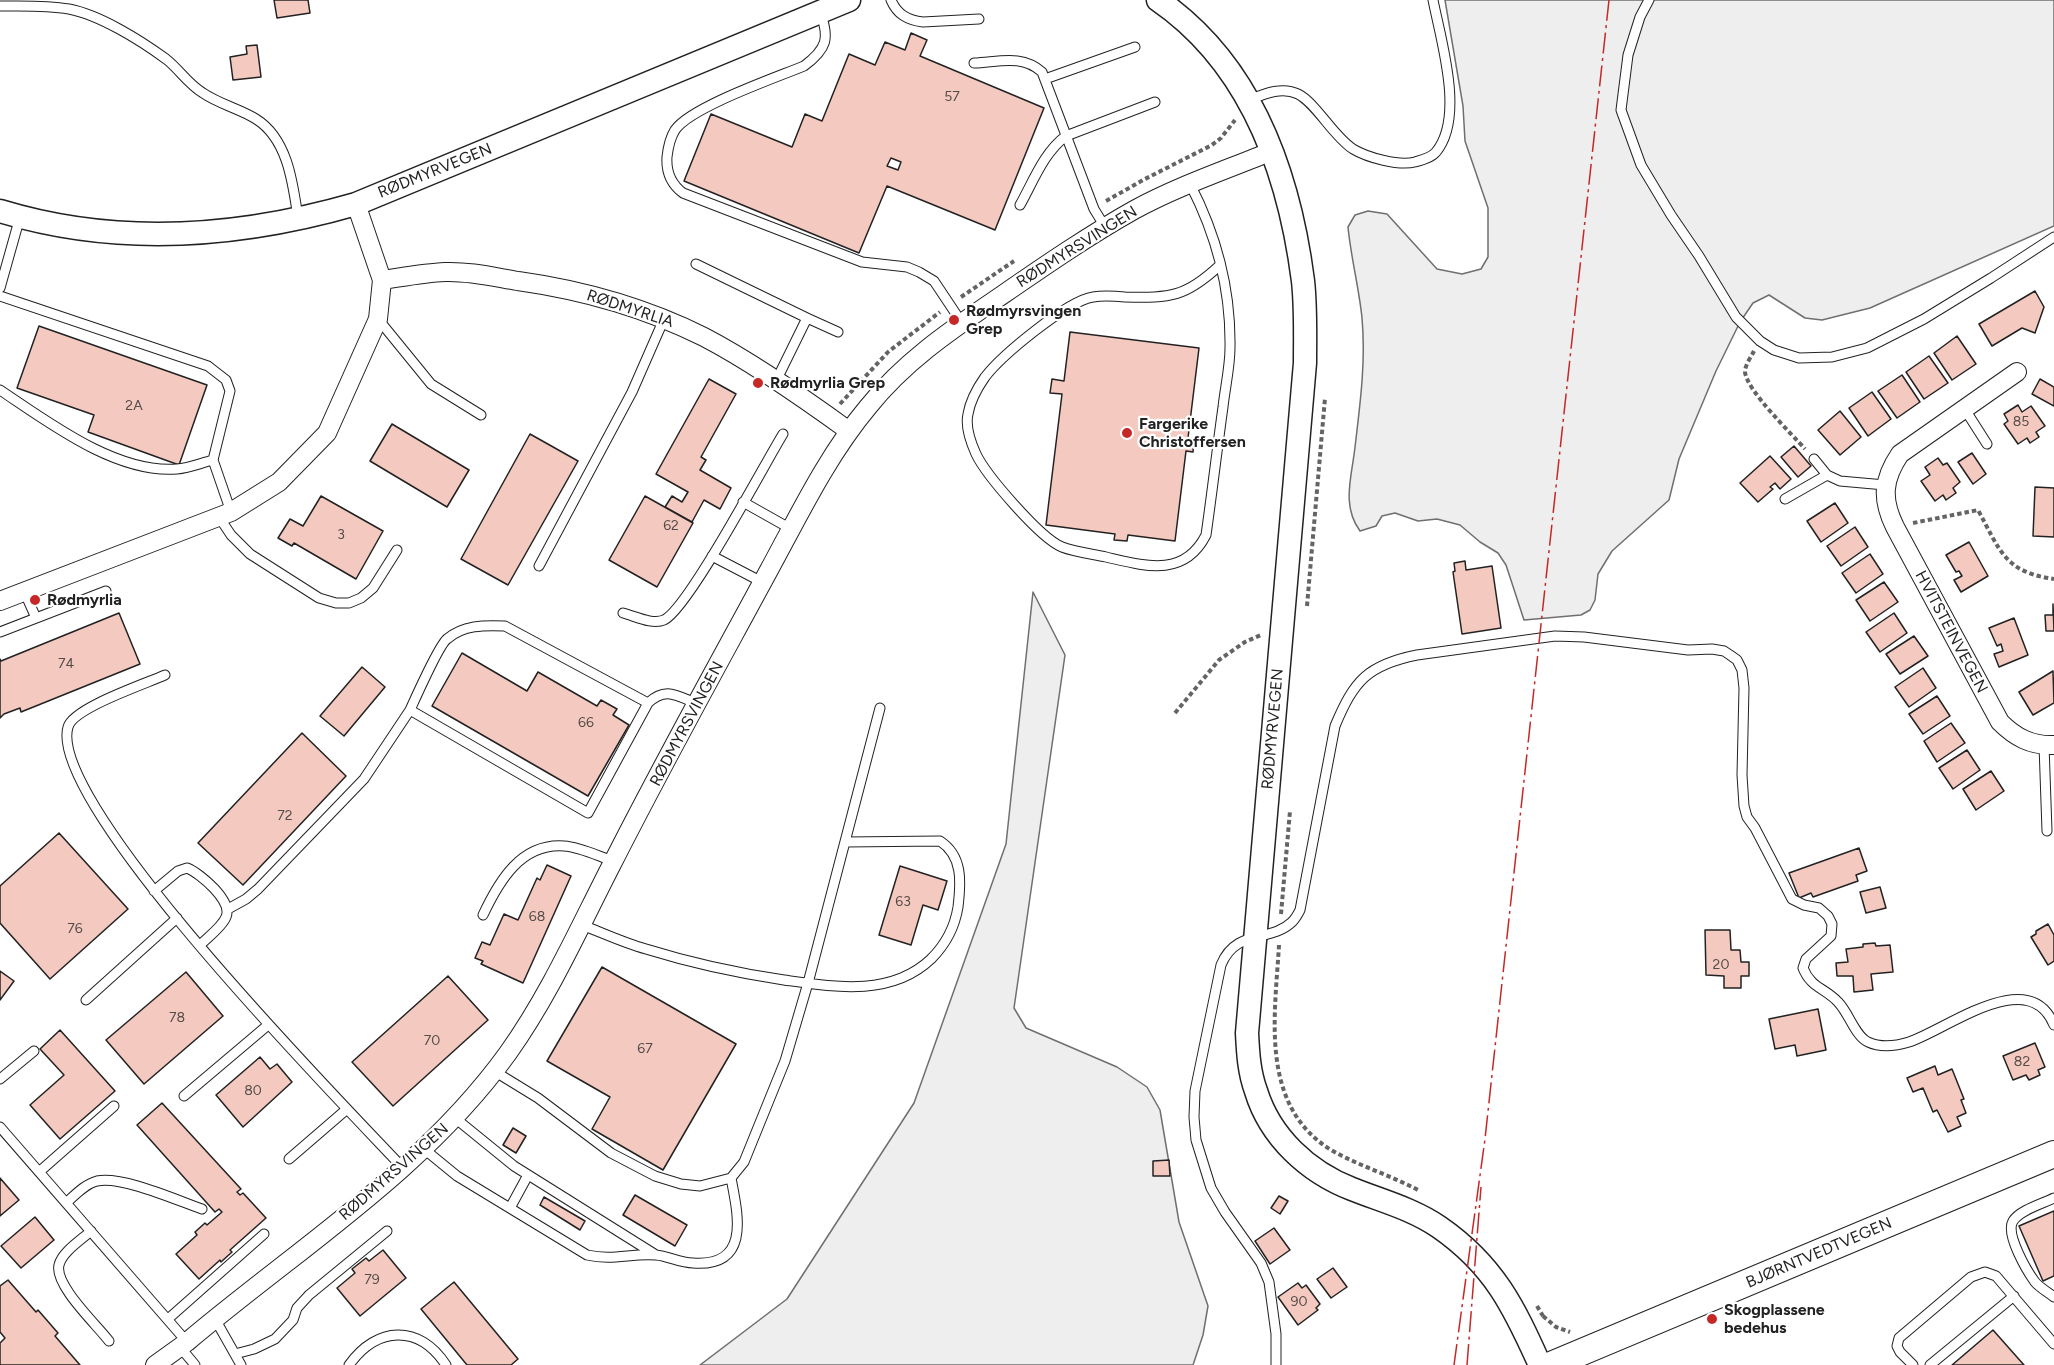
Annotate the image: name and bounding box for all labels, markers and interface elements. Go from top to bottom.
house number: 57 [944,89,960,105]
street label: RØDMYRVEGEN [375,139,495,203]
street label: RØDMYRSVINGEN [1013,202,1141,292]
street label: RØDMYRLIA [584,286,676,332]
place label: Rødmyrsvingen Grep [966,301,1081,339]
marker: Rødmyrsvingen Grep [947,313,961,327]
place label: Rødmyrlia Grep [770,373,885,393]
marker: Rødmyrlia Grep [751,376,765,390]
house number: 2A [125,398,143,414]
place label: Fargerike Christoffersen [1139,414,1246,452]
house number: 85 [2013,414,2029,430]
marker: Fargerike Christoffersen [1120,426,1134,440]
house number: 62 [663,518,679,534]
house number: 3 [337,527,345,543]
street label: HVITSTEINVEGEN [1911,568,1991,696]
place label: Rødmyrlia [47,590,122,610]
marker: Rødmyrlia [28,593,42,607]
house number: 74 [58,656,74,672]
street label: RØDMYRSVINGEN [646,658,728,790]
street label: RØDMYRVEGEN [1258,668,1288,790]
house number: 66 [578,715,594,731]
house number: 72 [277,808,293,824]
house number: 63 [895,894,911,910]
house number: 68 [529,909,545,925]
house number: 76 [67,921,83,937]
house number: 20 [1713,957,1729,973]
house number: 78 [169,1010,185,1026]
house number: 70 [424,1033,440,1049]
house number: 67 [637,1041,653,1057]
house number: 82 [2014,1054,2030,1070]
house number: 80 [244,1083,262,1099]
street label: RØDMYRSVINGEN [335,1119,453,1225]
street label: BJØRNTVEDTVEGEN [1743,1214,1895,1292]
house number: 79 [364,1272,380,1288]
house number: 90 [1291,1294,1307,1310]
place label: Skogplassene bedehus [1724,1300,1825,1338]
marker: Skogplassene bedehus [1705,1312,1719,1326]

